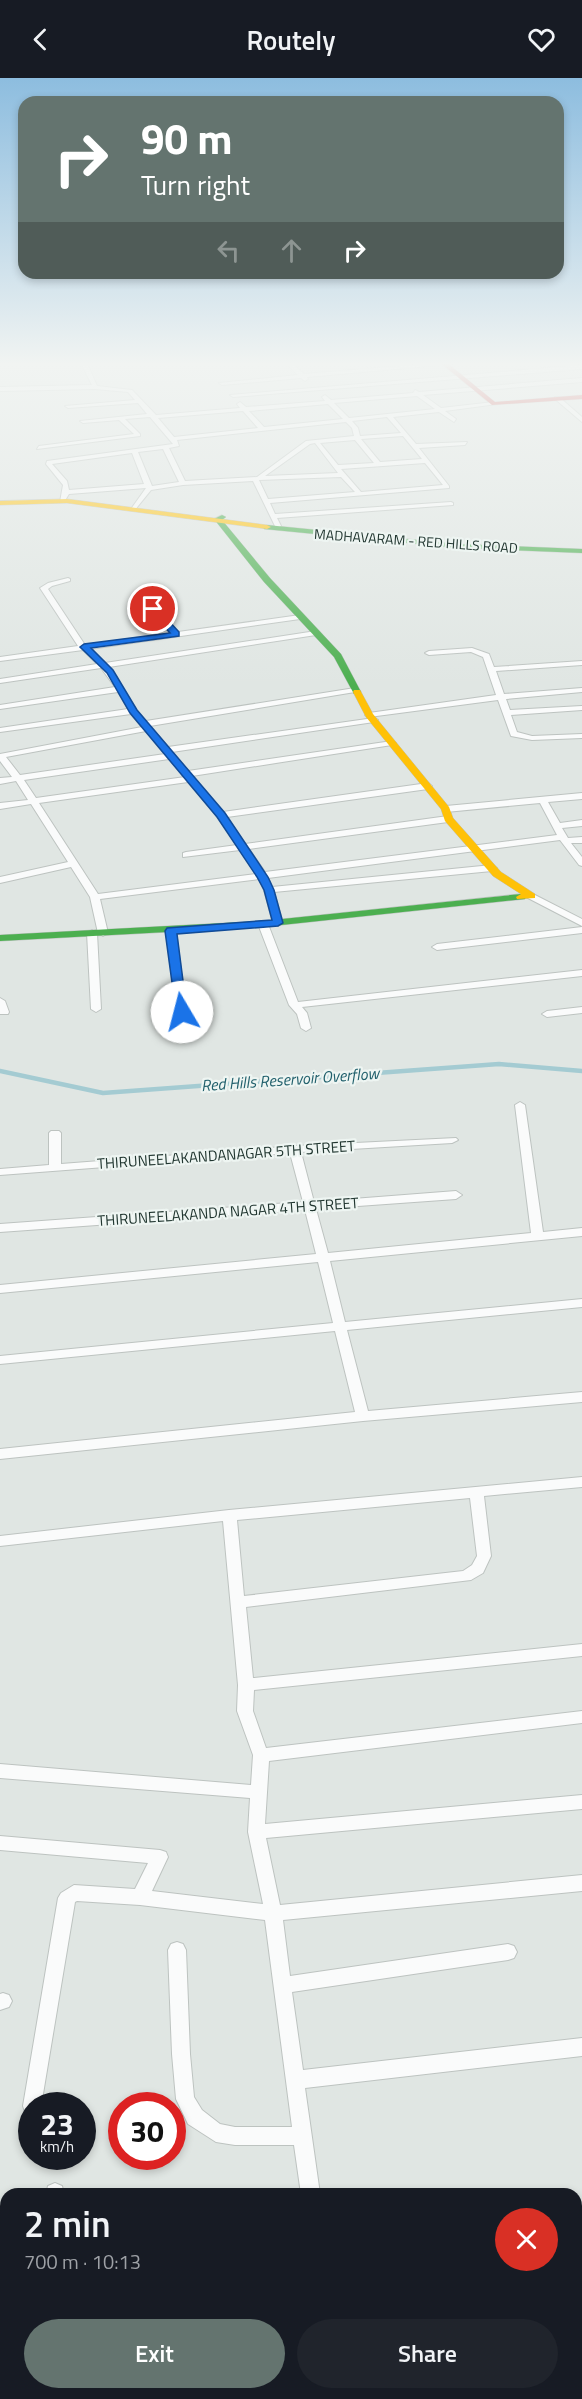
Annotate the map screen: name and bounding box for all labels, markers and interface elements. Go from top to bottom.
text: Routely [247,19,335,60]
icon: back [24,23,57,56]
icon: heart [525,23,558,56]
text: 90 m [141,106,233,170]
icon: right [42,120,120,198]
text: Turn right [141,164,250,205]
icon: left [212,234,245,267]
icon: ahead [275,234,308,267]
icon: right [338,234,371,267]
street label: MADHAVARAM - RED HILLS ROAD [314,523,519,558]
pin [127,583,178,634]
icon: arrive [136,592,169,625]
position arrow [150,980,214,1044]
water label: Red Hills Reservoir Overflow [200,1061,382,1097]
street label: THIRUNEELAKANDANAGAR 5TH STREET [96,1134,356,1175]
street label: THIRUNEELAKANDA NAGAR 4TH STREET [97,1191,359,1232]
speed limit sign: 30 [108,2092,186,2170]
text: 23 [40,2101,74,2147]
text: km/h [40,2135,74,2158]
text: 2 min [24,2196,111,2251]
button: close [495,2208,558,2271]
text: 700 m · 10:13 [24,2246,141,2277]
button: Exit [24,2319,285,2388]
button: Share [297,2319,558,2388]

